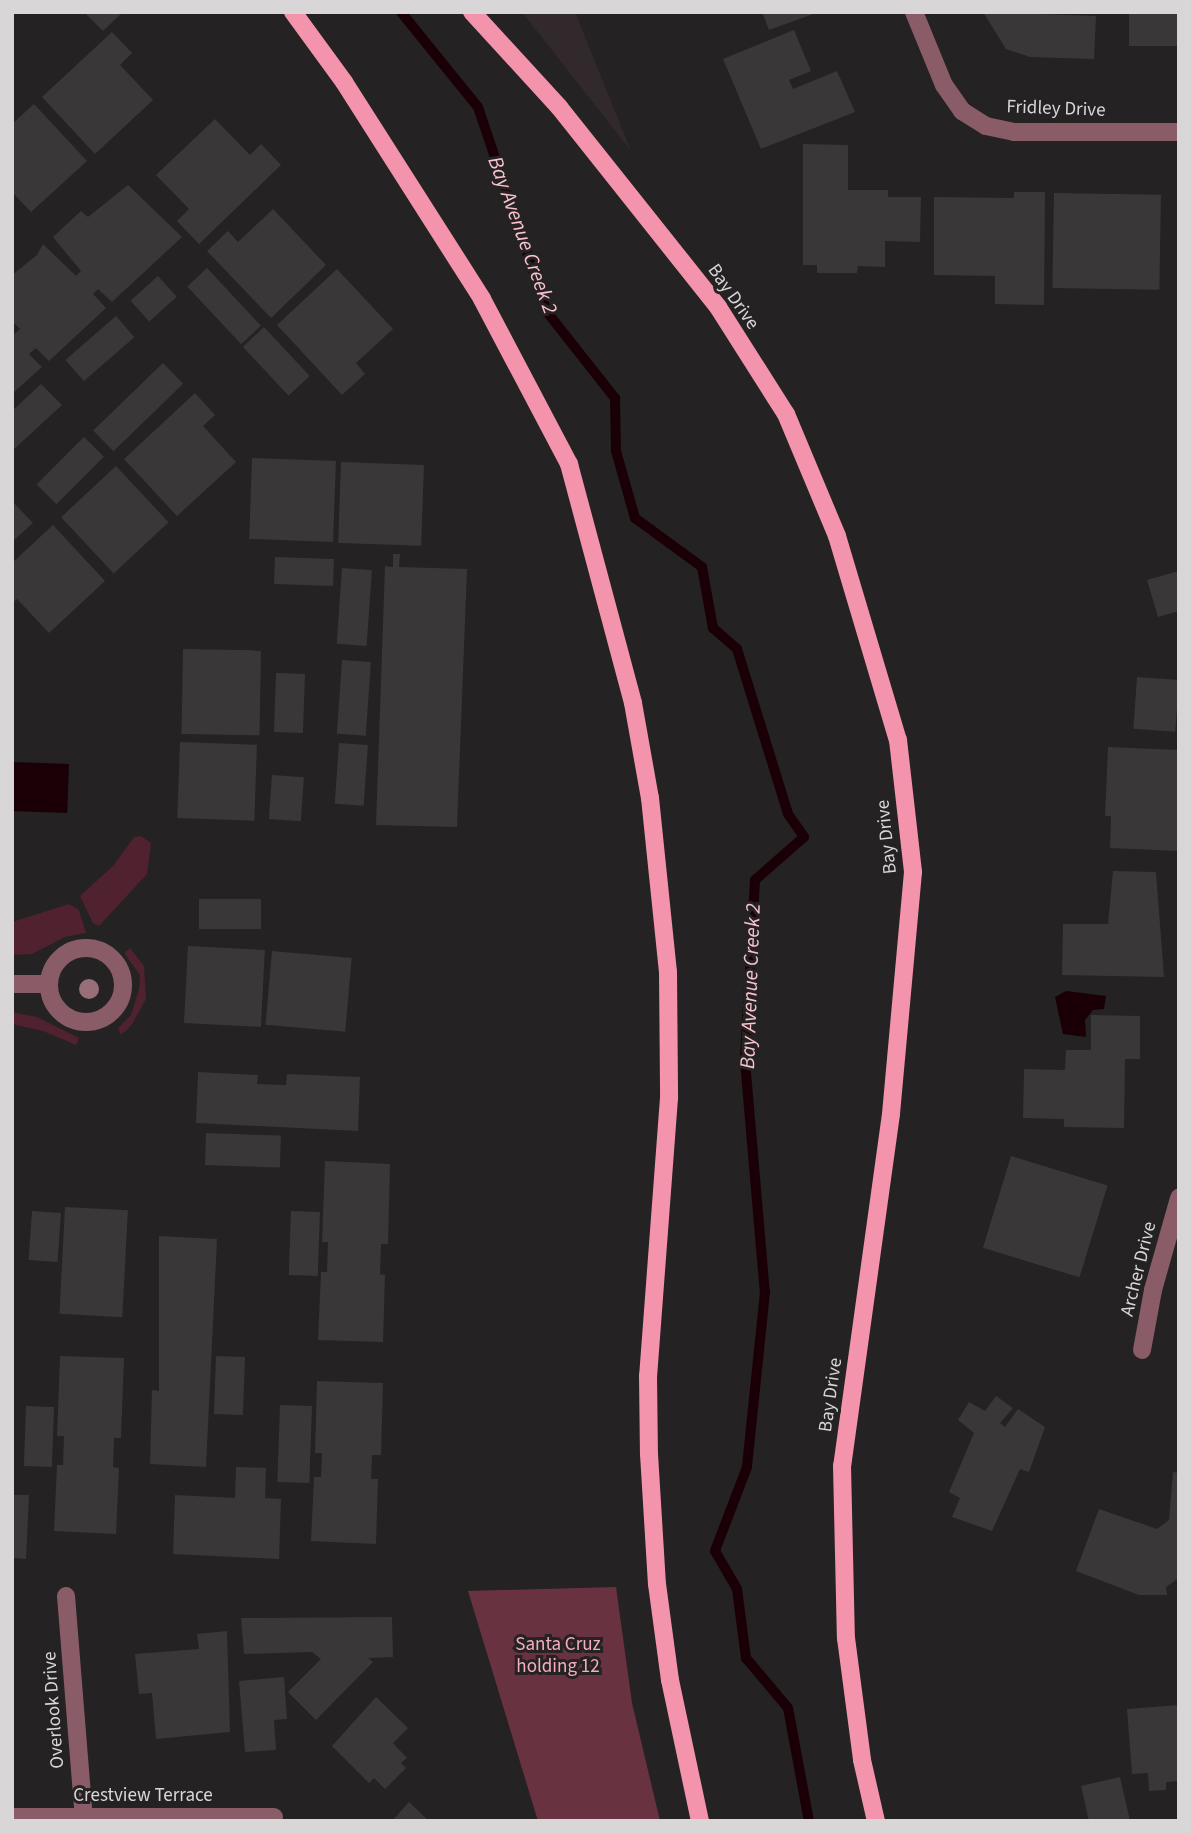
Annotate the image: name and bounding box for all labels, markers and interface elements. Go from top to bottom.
street label: Fridley Drive [1006,96,1106,122]
water label: Bay Avenue Creek 2 [483,153,563,317]
street label: Bay Drive [702,260,764,334]
street label: Bay Drive [872,799,902,875]
water label: Bay Avenue Creek 2 [735,903,765,1069]
street label: Archer Drive [1116,1219,1162,1319]
street label: Bay Drive [815,1356,847,1434]
park label: Santa Cruz holding 12 [515,1634,601,1678]
street label: Overlook Drive [39,1651,69,1769]
street label: Crestview Terrace [73,1785,213,1807]

